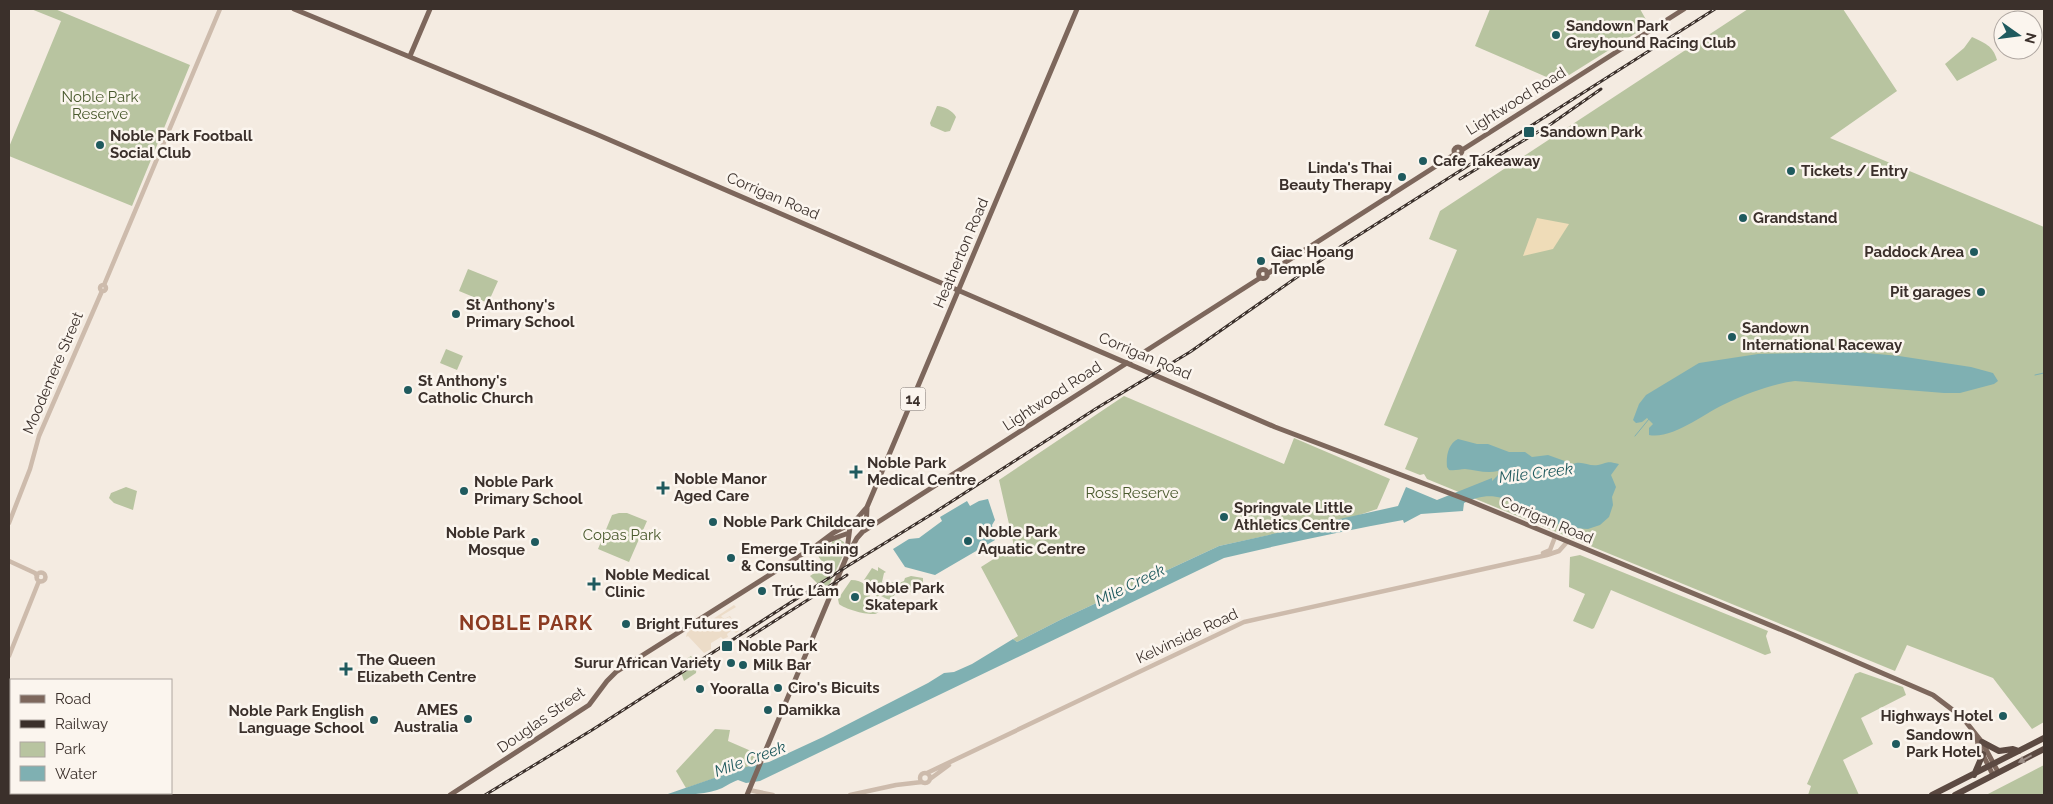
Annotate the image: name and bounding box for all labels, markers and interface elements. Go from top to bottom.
north arrow [1993,10,2043,60]
place label: Sandown Park Greyhound Racing Club [1566,17,1737,52]
marker: Sandown Park Greyhound Racing Club [1550,29,1562,41]
text: N [2022,31,2040,45]
street label: Lightwood Road [1463,63,1569,139]
park label: Noble Park Reserve [62,88,139,123]
place label: Sandown Park [1540,123,1643,141]
marker: Sandown Park [1522,125,1536,139]
place label: Noble Park Football Social Club [110,127,253,162]
marker: Noble Park Football Social Club [94,139,106,151]
place label: Cafe Takeaway [1433,152,1541,170]
marker: Cafe Takeaway [1417,155,1429,167]
place label: Linda's Thai Beauty Therapy [1279,159,1393,194]
place label: Tickets / Entry [1801,162,1909,180]
marker: Tickets / Entry [1785,165,1797,177]
street label: Corrigan Road [724,168,822,224]
marker: Linda's Thai Beauty Therapy [1396,171,1408,183]
street label: Heatherton Road [930,195,992,311]
place label: Grandstand [1753,209,1838,227]
marker: Grandstand [1737,212,1749,224]
place label: Giac Hoang Temple [1271,243,1354,278]
place label: Paddock Area [1864,243,1964,261]
marker: Paddock Area [1968,246,1980,258]
marker: Giac Hoang Temple [1255,255,1267,267]
place label: Pit garages [1890,283,1971,301]
marker: Pit garages [1975,286,1987,298]
place label: St Anthony's Primary School [466,296,575,331]
marker: St Anthony's Primary School [450,308,462,320]
street label: Moodemere Street [19,309,87,437]
place label: Sandown International Raceway [1742,319,1903,354]
street label: Corrigan Road [1096,328,1194,384]
marker: Sandown International Raceway [1726,331,1738,343]
street label: Lightwood Road [999,357,1105,435]
place label: St Anthony's Catholic Church [418,372,533,407]
marker: St Anthony's Catholic Church [402,384,414,396]
road number: 14 [900,388,926,410]
place label: Noble Park Medical Centre [867,454,976,489]
water label: Mile Creek [1498,459,1575,487]
marker: Noble Park Medical Centre [849,465,863,479]
place label: Noble Manor Aged Care [674,470,767,505]
place label: Noble Park Primary School [474,473,583,508]
marker: Noble Manor Aged Care [656,481,670,495]
park label: Ross Reserve [1086,484,1179,502]
marker: Noble Park Primary School [458,485,470,497]
street label: Corrigan Road [1498,492,1596,548]
place label: Springvale Little Athletics Centre [1234,499,1353,534]
marker: Springvale Little Athletics Centre [1218,511,1230,523]
place label: Noble Park Childcare [723,513,875,531]
marker: Noble Park Childcare [707,516,719,528]
place label: Noble Park Aquatic Centre [978,523,1086,558]
place label: Noble Park Mosque [446,524,526,559]
park label: Copas Park [583,526,661,544]
marker: Noble Park Aquatic Centre [962,535,974,547]
marker: Noble Park Mosque [529,536,541,548]
place label: Emerge Training & Consulting [741,540,859,575]
marker: Emerge Training & Consulting [725,552,737,564]
water label: Mile Creek [1092,560,1168,610]
place label: Noble Medical Clinic [605,566,710,601]
marker: Noble Medical Clinic [587,577,601,591]
place label: Noble Park Skatepark [865,579,945,614]
place label: Trúc Lâm [772,582,839,600]
marker: Trúc Lâm [756,585,768,597]
marker: Noble Park Skatepark [849,591,861,603]
street label: Kelvinside Road [1133,605,1241,667]
district label: NOBLE PARK [459,611,593,635]
place label: Bright Futures [636,615,738,633]
marker: Bright Futures [620,618,632,630]
place label: Noble Park [738,637,818,655]
marker: Noble Park [720,639,734,653]
place label: The Queen Elizabeth Centre [357,651,476,686]
place label: Surur African Variety [574,654,722,672]
place label: Milk Bar [753,656,811,674]
marker: Surur African Variety [725,657,737,669]
marker: Milk Bar [737,659,749,671]
marker: The Queen Elizabeth Centre [339,662,353,676]
legend [10,679,172,794]
place label: Ciro's Bicuits [788,679,880,697]
place label: Yooralla [710,680,770,698]
marker: Ciro's Bicuits [772,682,784,694]
street label: Douglas Street [494,683,588,757]
marker: Yooralla [694,683,706,695]
text: Road [55,690,91,708]
place label: AMES Australia [394,701,458,736]
place label: Damikka [778,701,841,719]
place label: Noble Park English Language School [229,702,364,737]
marker: Damikka [762,704,774,716]
place label: Highways Hotel [1880,707,1993,725]
marker: Highways Hotel [1997,710,2009,722]
marker: AMES Australia [462,713,474,725]
marker: Noble Park English Language School [368,714,380,726]
text: Railway [55,715,108,733]
place label: Sandown Park Hotel [1906,726,1981,761]
water label: Mile Creek [712,737,789,781]
marker: Sandown Park Hotel [1890,738,1902,750]
text: Park [55,740,86,758]
one-way arrow [2017,755,2032,763]
text: Water [55,765,98,783]

